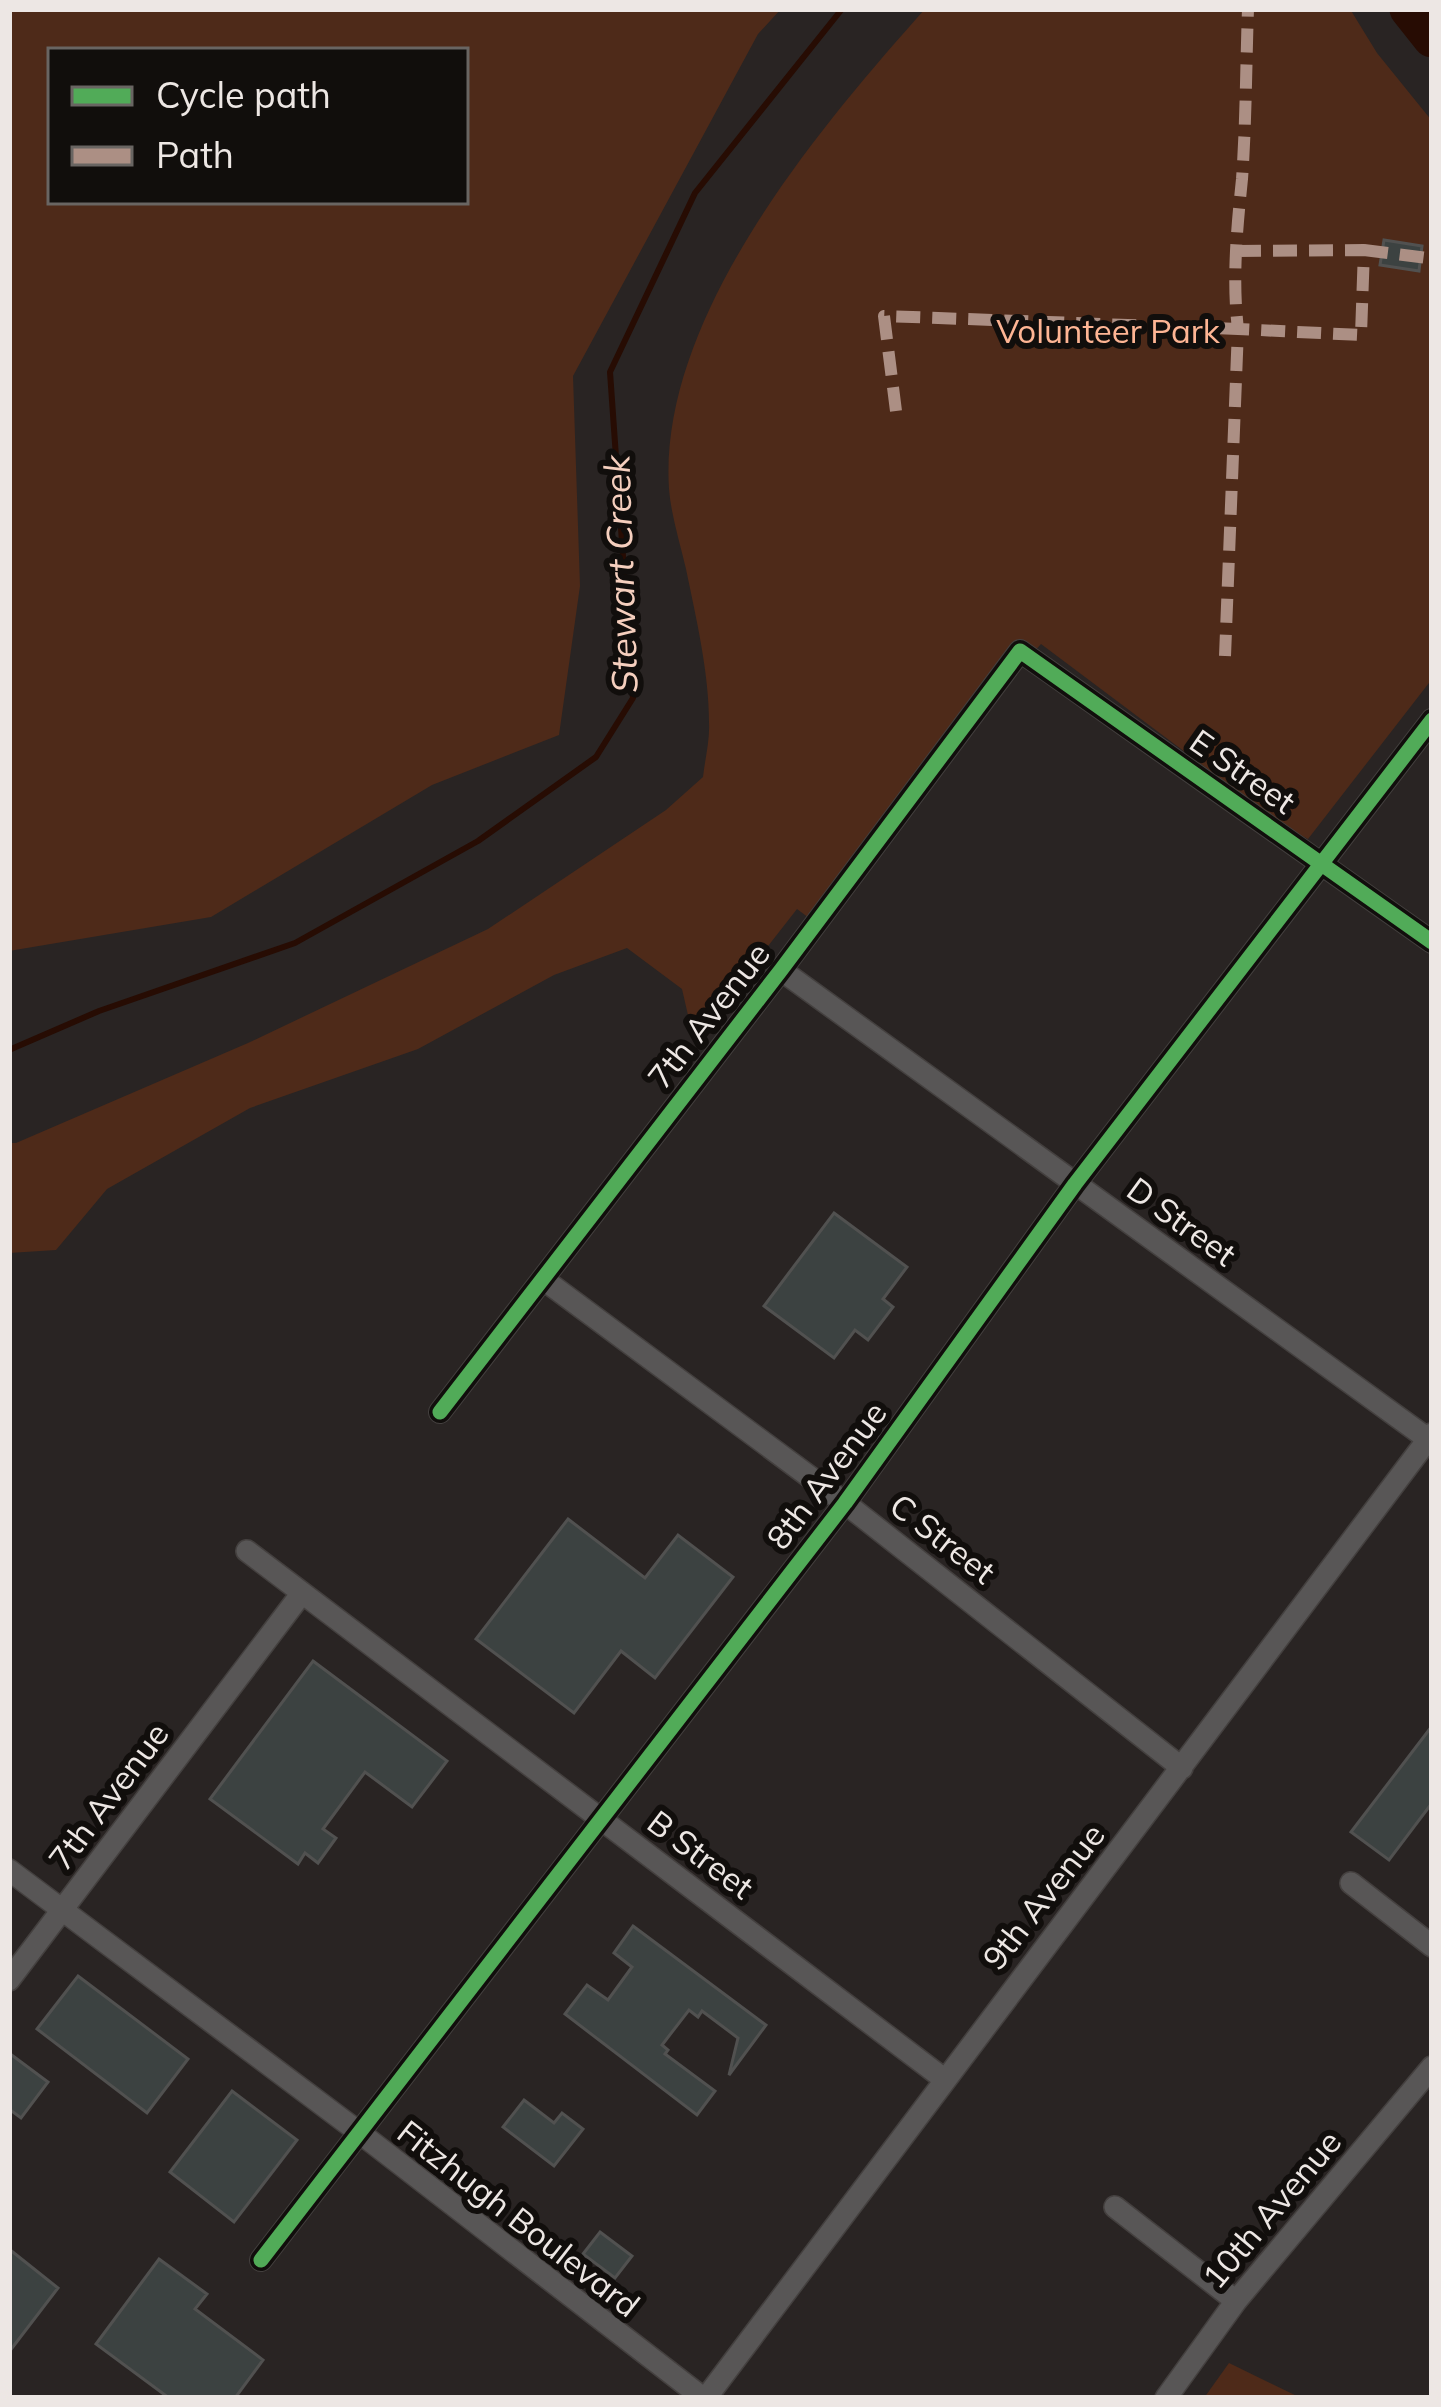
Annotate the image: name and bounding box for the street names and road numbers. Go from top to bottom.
street label: E Street [1182,720,1304,822]
street label: 7th Avenue [638,934,778,1096]
street label: D Street [1120,1168,1244,1274]
street label: 8th Avenue [757,1393,895,1557]
street label: C Street [882,1484,1004,1592]
street label: 7th Avenue [39,1714,177,1878]
street label: B Street [640,1801,762,1907]
street label: 9th Avenue [973,1815,1113,1977]
street label: Fitzhugh Boulevard [390,2111,648,2325]
street label: 10th Avenue [1193,2121,1349,2297]

